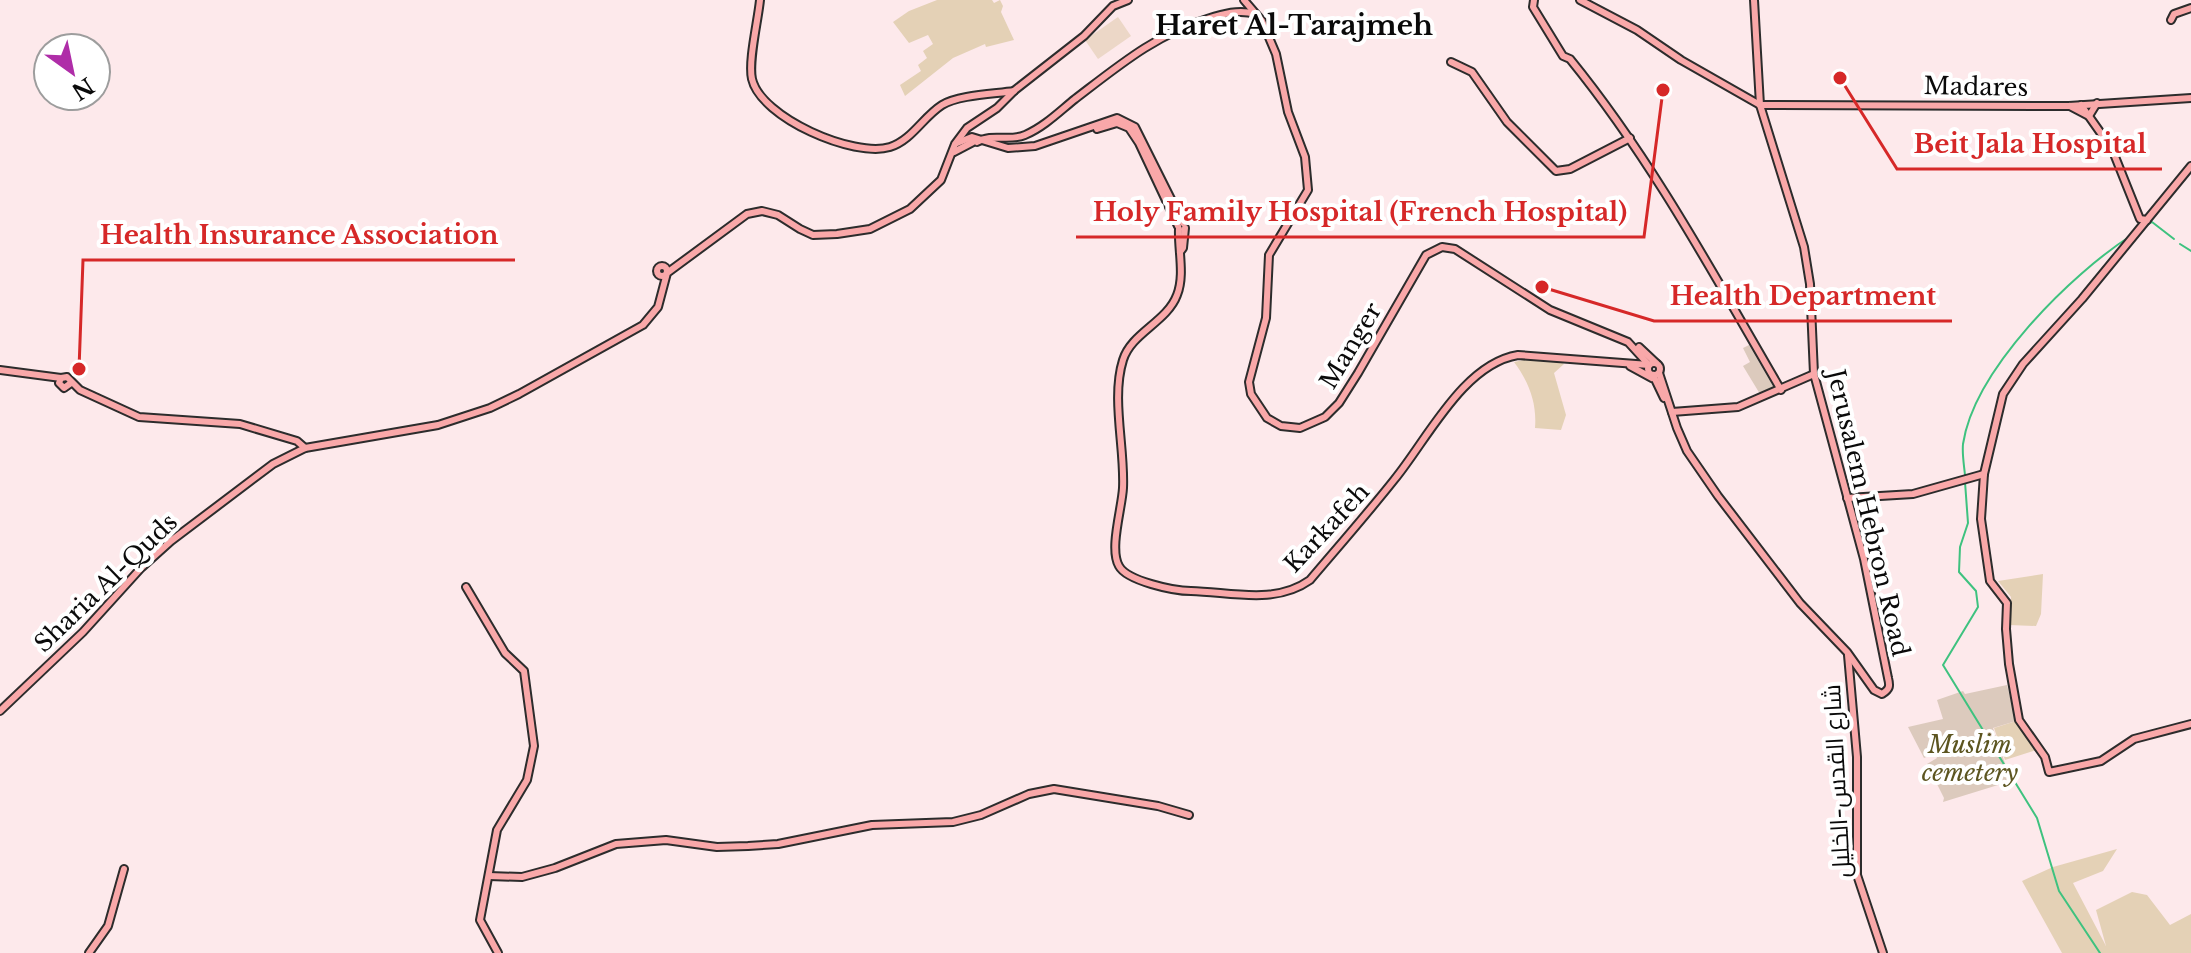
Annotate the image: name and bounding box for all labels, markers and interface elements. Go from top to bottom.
district label: Haret Al-Tarajmeh [1155,8,1433,43]
north arrow [32,32,112,112]
text: N [66,71,99,105]
street label: Madares [1923,71,2029,102]
callout: Beit Jala Hospital [1897,119,2162,169]
text: Beit Jala Hospital [1914,128,2146,160]
callout: Holy Family Hospital (French Hospital) [1076,187,1644,237]
text: Holy Family Hospital (French Hospital) [1093,196,1627,228]
callout: Health Insurance Association [83,210,515,260]
text: Health Insurance Association [100,219,498,251]
callout: Health Department [1654,271,1952,321]
text: Health Department [1670,280,1936,312]
street label: Manger [1314,297,1388,394]
street label: Jerusalem Hebron Road [1821,364,1916,659]
street label: Karkafeh [1278,477,1375,578]
street label: Sharia Al-Quds [28,507,183,658]
street label: شارع القدس-الخليل [1817,684,1858,878]
park label: Muslim cemetery [1922,730,2019,787]

